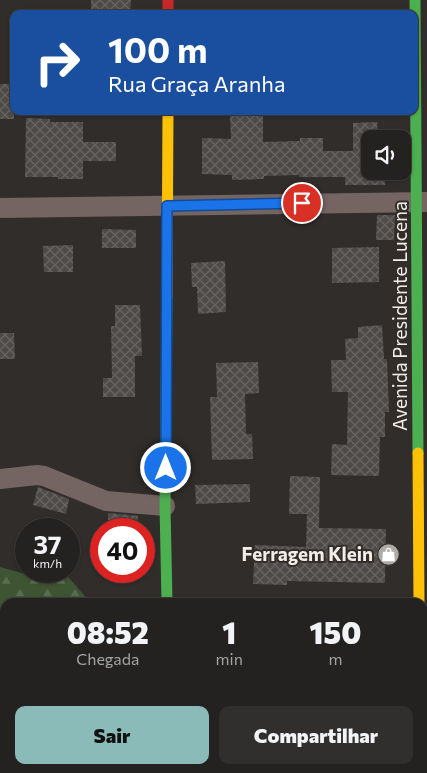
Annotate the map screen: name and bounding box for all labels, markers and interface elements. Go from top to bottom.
text: 100 m [108,27,208,70]
icon: right [25,30,90,95]
text: Rua Graça Aranha [108,70,285,97]
map controls [361,130,411,180]
button: sound [361,130,411,180]
pin [281,182,323,224]
icon: arrive [288,189,316,217]
street label: Avenida Presidente Lucena [388,201,411,431]
position arrow [139,441,191,493]
speed limit sign: 40 [90,518,155,583]
text: 37 [33,529,62,559]
place label: Ferragem Klein [242,542,373,565]
shop icon: Ferragem Klein [377,542,401,566]
text: km/h [33,556,62,570]
text: 08:52 [67,613,149,650]
text: 1 [222,613,236,650]
text: 150 [310,613,361,650]
text: Chegada [76,649,139,668]
text: min [216,649,243,668]
text: m [328,649,342,668]
button: Sair [15,706,209,764]
button: Compartilhar [219,706,413,764]

